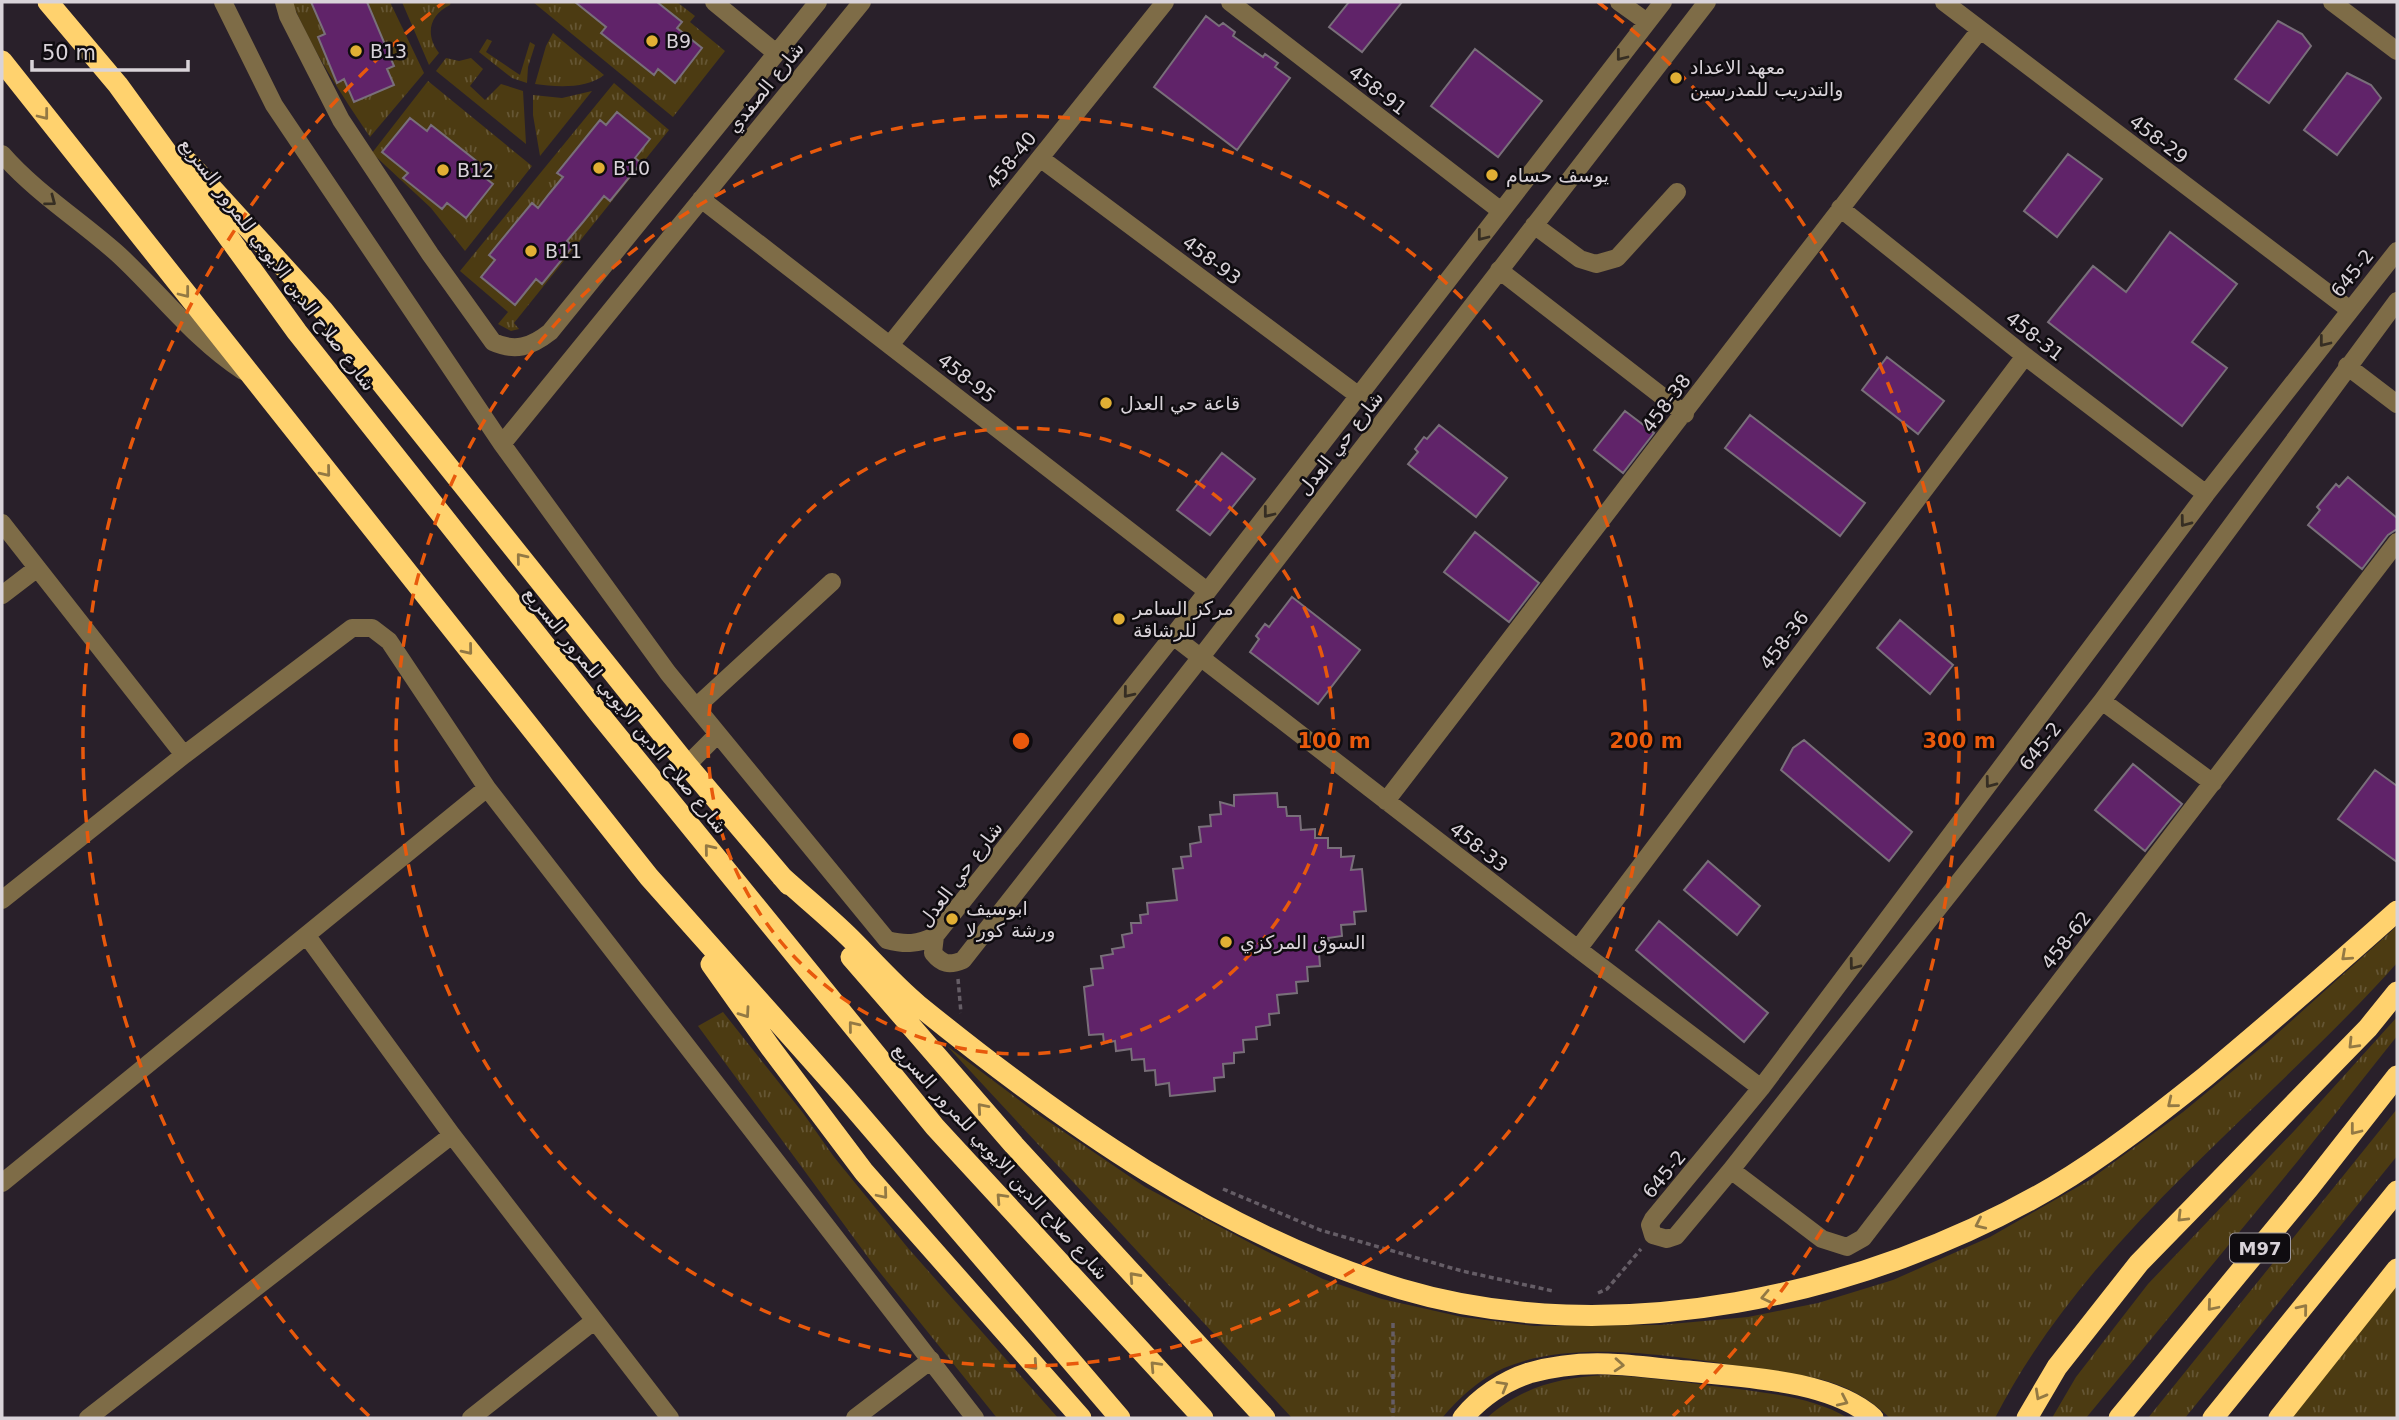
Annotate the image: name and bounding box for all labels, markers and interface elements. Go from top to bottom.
scale bar [32,28,187,72]
place label: B9 [666,30,691,52]
marker: B9 [644,33,660,49]
street label: شارع الصفدي [722,37,809,137]
place label: B13 [370,40,407,62]
text: 50 m [42,41,96,65]
marker: B13 [348,43,364,59]
one-way arrow [1616,48,1629,60]
place label: معهد الاعداد والتدريب للمدرسين [1690,56,1843,101]
street label: 458-91 [1345,61,1411,119]
marker: معهد الاعداد والتدريب للمدرسين [1668,70,1684,86]
one-way arrow [36,107,49,119]
street label: 458-29 [2126,110,2192,168]
street label: 458-40 [981,127,1041,193]
street label: شارع صلاح الدين الايوبي للمرور السريع [175,133,380,395]
place label: B10 [613,157,650,179]
place label: B12 [457,159,494,181]
marker: B10 [591,160,607,176]
marker: B12 [435,162,451,178]
place label: يوسف حسام [1506,164,1609,187]
marker: يوسف حسام [1484,167,1500,183]
one-way arrow [43,193,56,205]
one-way arrow [1478,228,1491,241]
street label: 458-93 [1179,231,1245,289]
place label: B11 [545,240,582,262]
marker: B11 [523,243,539,259]
street label: 645-2 [2326,245,2378,301]
one-way arrow [176,286,189,298]
street label: 458-31 [2002,307,2068,365]
one-way arrow [2320,335,2333,347]
street label: 458-95 [934,349,1000,407]
street label: 458-38 [1637,370,1695,436]
street label: شارع حي العدل [1293,387,1388,500]
place label: قاعة حي العدل [1120,392,1240,415]
marker: قاعة حي العدل [1098,395,1114,411]
one-way arrow [318,463,330,476]
one-way arrow [1264,505,1277,518]
one-way arrow [2181,514,2193,527]
one-way arrow [517,553,530,566]
street label: شارع صلاح الدين الايوبي للمرور السريع [519,582,732,838]
place label: مركز السامر للرشاقة [1132,597,1234,642]
street label: 458-36 [1755,607,1813,673]
marker: مركز السامر للرشاقة [1111,611,1127,627]
one-way arrow [459,642,472,654]
one-way arrow [1124,685,1137,697]
street label: 645-2 [2014,717,2066,775]
centre of rings [1009,729,1033,753]
text: 100 m [1297,729,1371,753]
text: 200 m [1609,729,1683,753]
text: 300 m [1922,729,1996,753]
one-way arrow [1986,775,1998,788]
street label: شارع حي العدل [913,817,1007,931]
street label: 458-33 [1446,818,1512,876]
one-way arrow [705,845,717,858]
place label: ابوسيف ورشة كورلا [966,897,1055,942]
street label: 458-62 [2037,907,2095,973]
marker: ابوسيف ورشة كورلا [944,911,960,927]
place label: السوق المركزي [1240,931,1366,954]
marker: السوق المركزي [1218,934,1234,950]
one-way arrow [2341,948,2354,961]
one-way arrow [1849,957,1862,970]
one-way arrow [737,1005,749,1018]
one-way arrow [848,1021,861,1033]
one-way arrow [2348,1035,2361,1048]
street label: شارع صلاح الدين الايوبي للمرور السريع [888,1038,1113,1285]
one-way arrow [2168,1095,2181,1107]
one-way arrow [978,1103,990,1116]
one-way arrow [2351,1122,2364,1135]
street label: 645-2 [1638,1146,1690,1202]
one-way arrow [875,1185,887,1198]
one-way arrow [996,1193,1009,1206]
one-way arrow [2177,1209,2190,1222]
one-way arrow [1975,1216,1988,1230]
road number: M97 [2230,1233,2290,1262]
one-way arrow [1130,1272,1143,1285]
one-way arrow [1760,1289,1772,1304]
one-way arrow [2207,1299,2220,1311]
one-way arrow [2295,1304,2307,1317]
one-way arrow [1025,1356,1037,1369]
one-way arrow [1614,1357,1625,1372]
one-way arrow [1150,1361,1163,1374]
one-way arrow [1495,1381,1508,1394]
one-way arrow [2035,1387,2048,1400]
one-way arrow [1836,1392,1848,1406]

